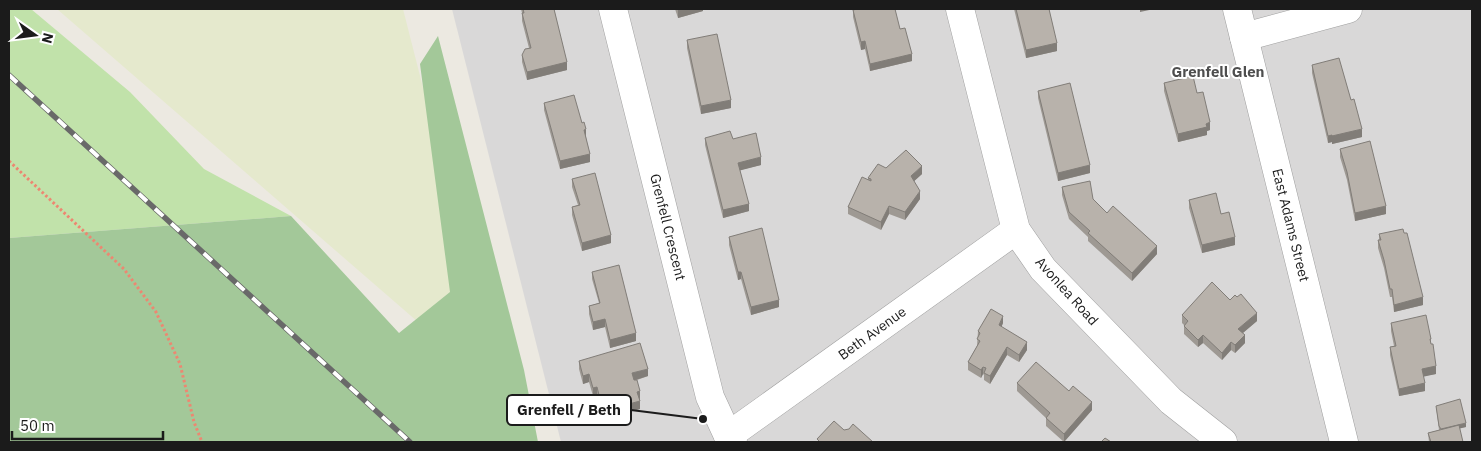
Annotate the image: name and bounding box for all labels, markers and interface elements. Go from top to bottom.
north arrow [10,10,60,60]
text: N [38,31,58,45]
district label: Grenfell Glen [1171,62,1265,81]
street label: East Adams Street [1268,167,1314,283]
street label: Grenfell Crescent [646,172,690,282]
street label: Avonlea Road [1032,253,1102,329]
street label: Beth Avenue [834,302,910,364]
callout: Grenfell / Beth [507,395,631,425]
text: Grenfell / Beth [517,400,621,419]
scale bar [12,408,164,440]
text: 50 m [20,416,55,435]

